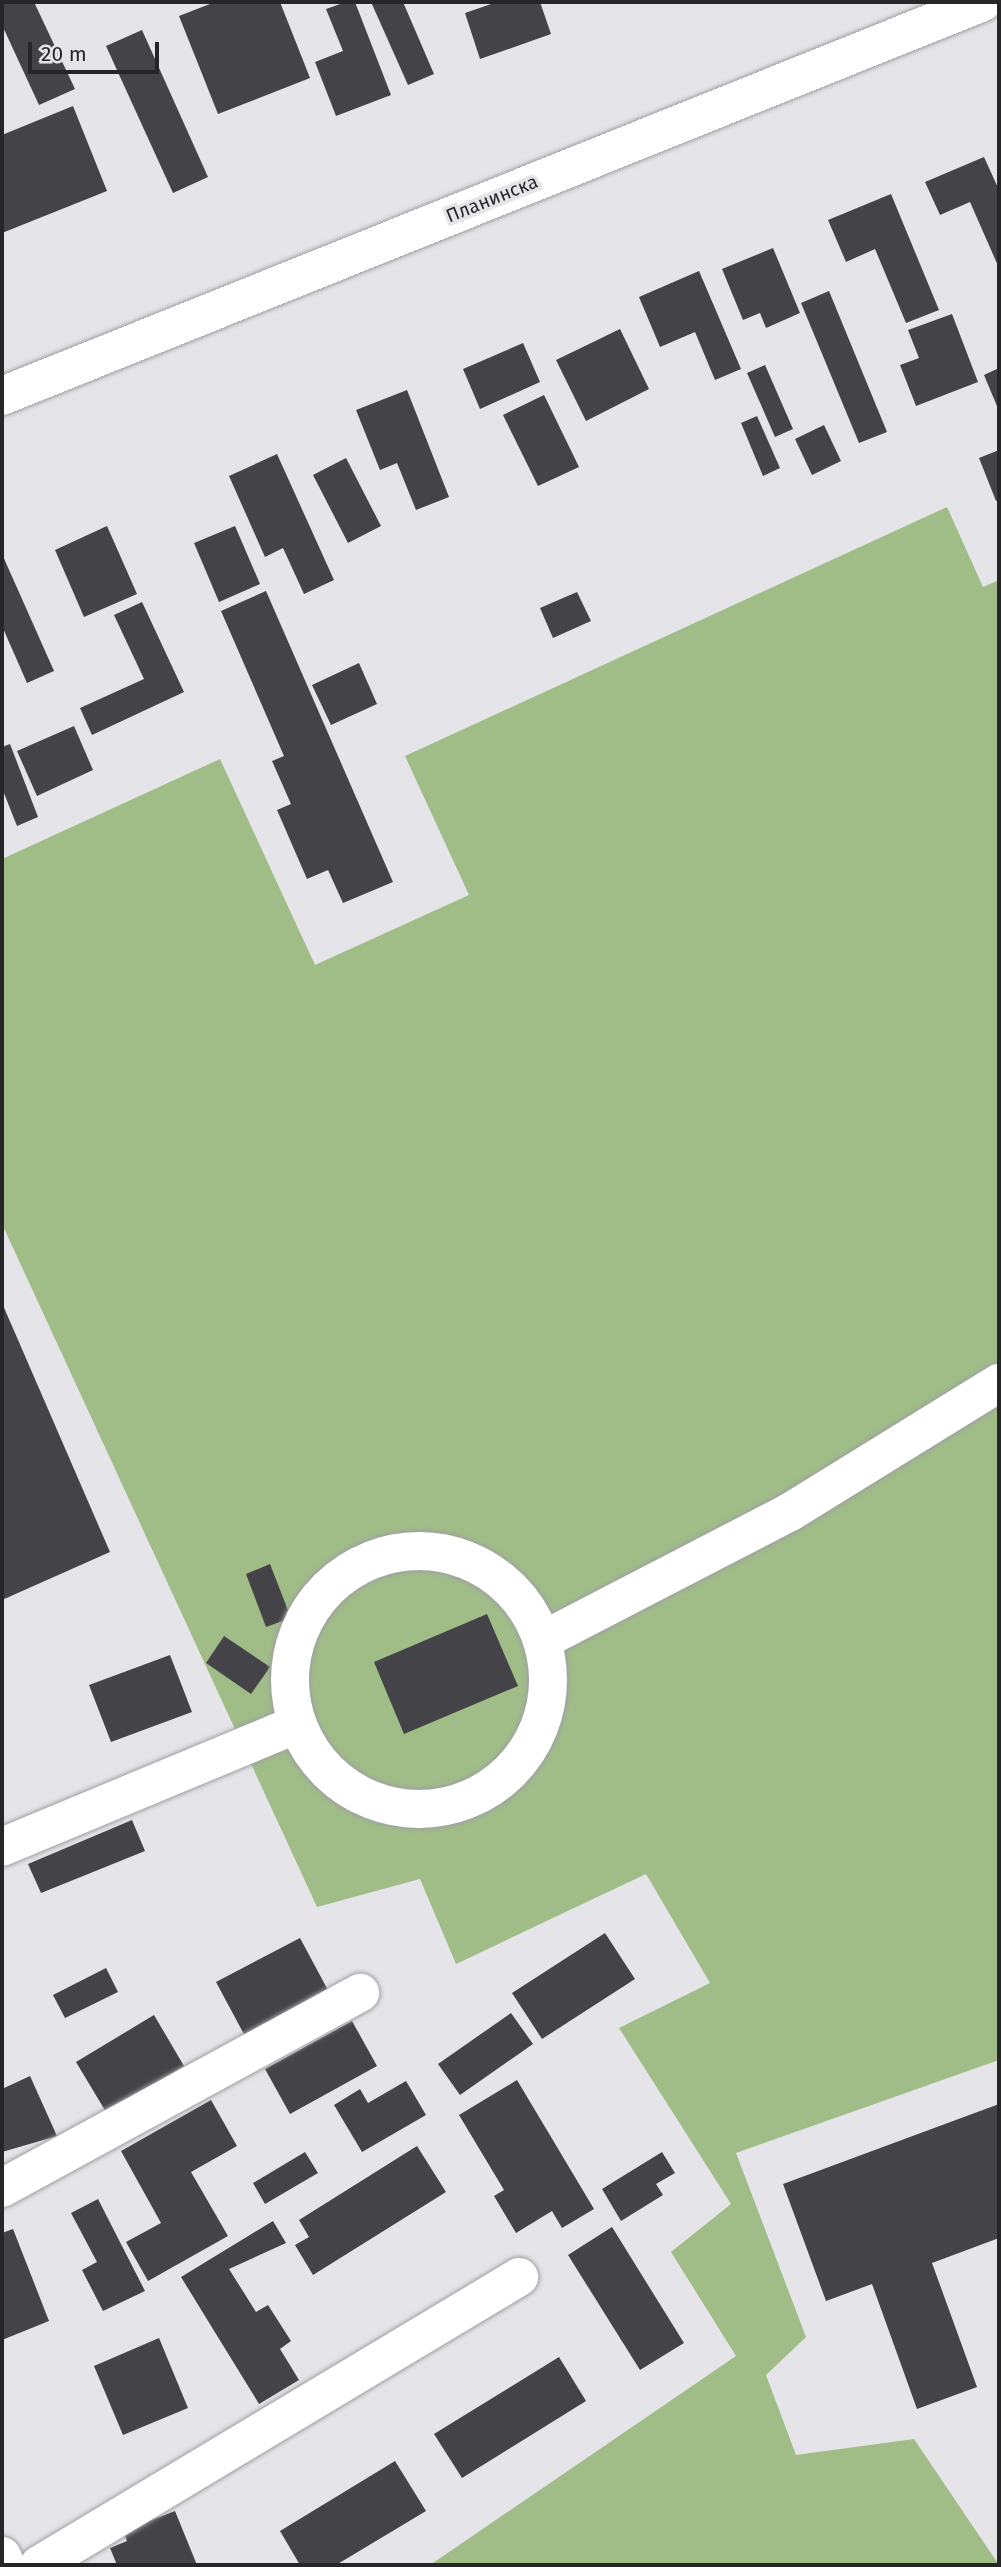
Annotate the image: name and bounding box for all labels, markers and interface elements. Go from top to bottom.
scale bar [32,28,163,72]
text: 20 m [41,41,87,67]
street label: Планинска [443,170,541,228]

